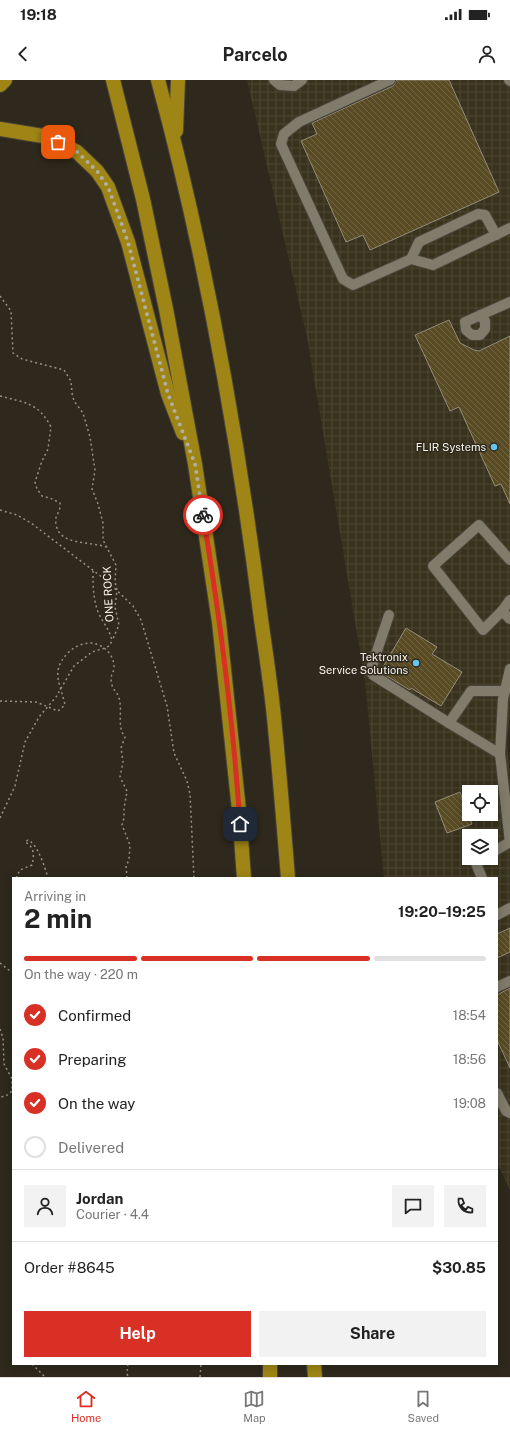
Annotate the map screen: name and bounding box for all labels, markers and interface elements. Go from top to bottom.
text: 19:18 [20,6,57,23]
icon: back [12,43,34,65]
icon: person [476,43,498,65]
text: Parcelo [222,44,288,65]
pin [41,125,75,159]
icon: bag [47,131,69,153]
place label: FLIR Systems [416,441,486,453]
marker: FLIR Systems [489,442,499,452]
courier [183,495,223,535]
icon: bike [192,504,214,526]
street label: ONE ROCK [101,565,115,622]
place label: Tektronix Service Solutions [319,651,408,676]
marker: Tektronix Service Solutions [411,658,421,668]
map controls [462,785,498,865]
button: locate [462,785,498,821]
pin [223,807,257,841]
icon: home [229,813,251,835]
button: layers [462,829,498,865]
text: Arriving in [24,889,86,904]
text: 2 min [24,903,92,934]
text: 19:20–19:25 [398,903,486,920]
text: On the way · 220 m [24,967,138,982]
icon: check [24,1004,46,1026]
text: Confirmed [58,1007,131,1024]
text: 18:54 [453,1008,486,1023]
icon: check [24,1048,46,1070]
text: Preparing [58,1051,127,1068]
text: 18:56 [453,1052,486,1067]
icon: check [24,1092,46,1114]
text: On the way [58,1095,135,1112]
text: 19:08 [453,1096,486,1111]
text: Delivered [58,1139,124,1156]
button: person [24,1185,66,1227]
button: chat [392,1185,434,1227]
button: phone [444,1185,486,1227]
text: Jordan [76,1190,123,1207]
text: Courier · 4.4 [76,1207,149,1222]
text: Order #8645 [24,1259,114,1276]
text: $30.85 [432,1259,486,1276]
button: Help [24,1311,251,1357]
button: Share [259,1311,486,1357]
tab: Home [71,1388,101,1424]
tab: Map [243,1388,266,1424]
tab: Saved [408,1388,439,1424]

